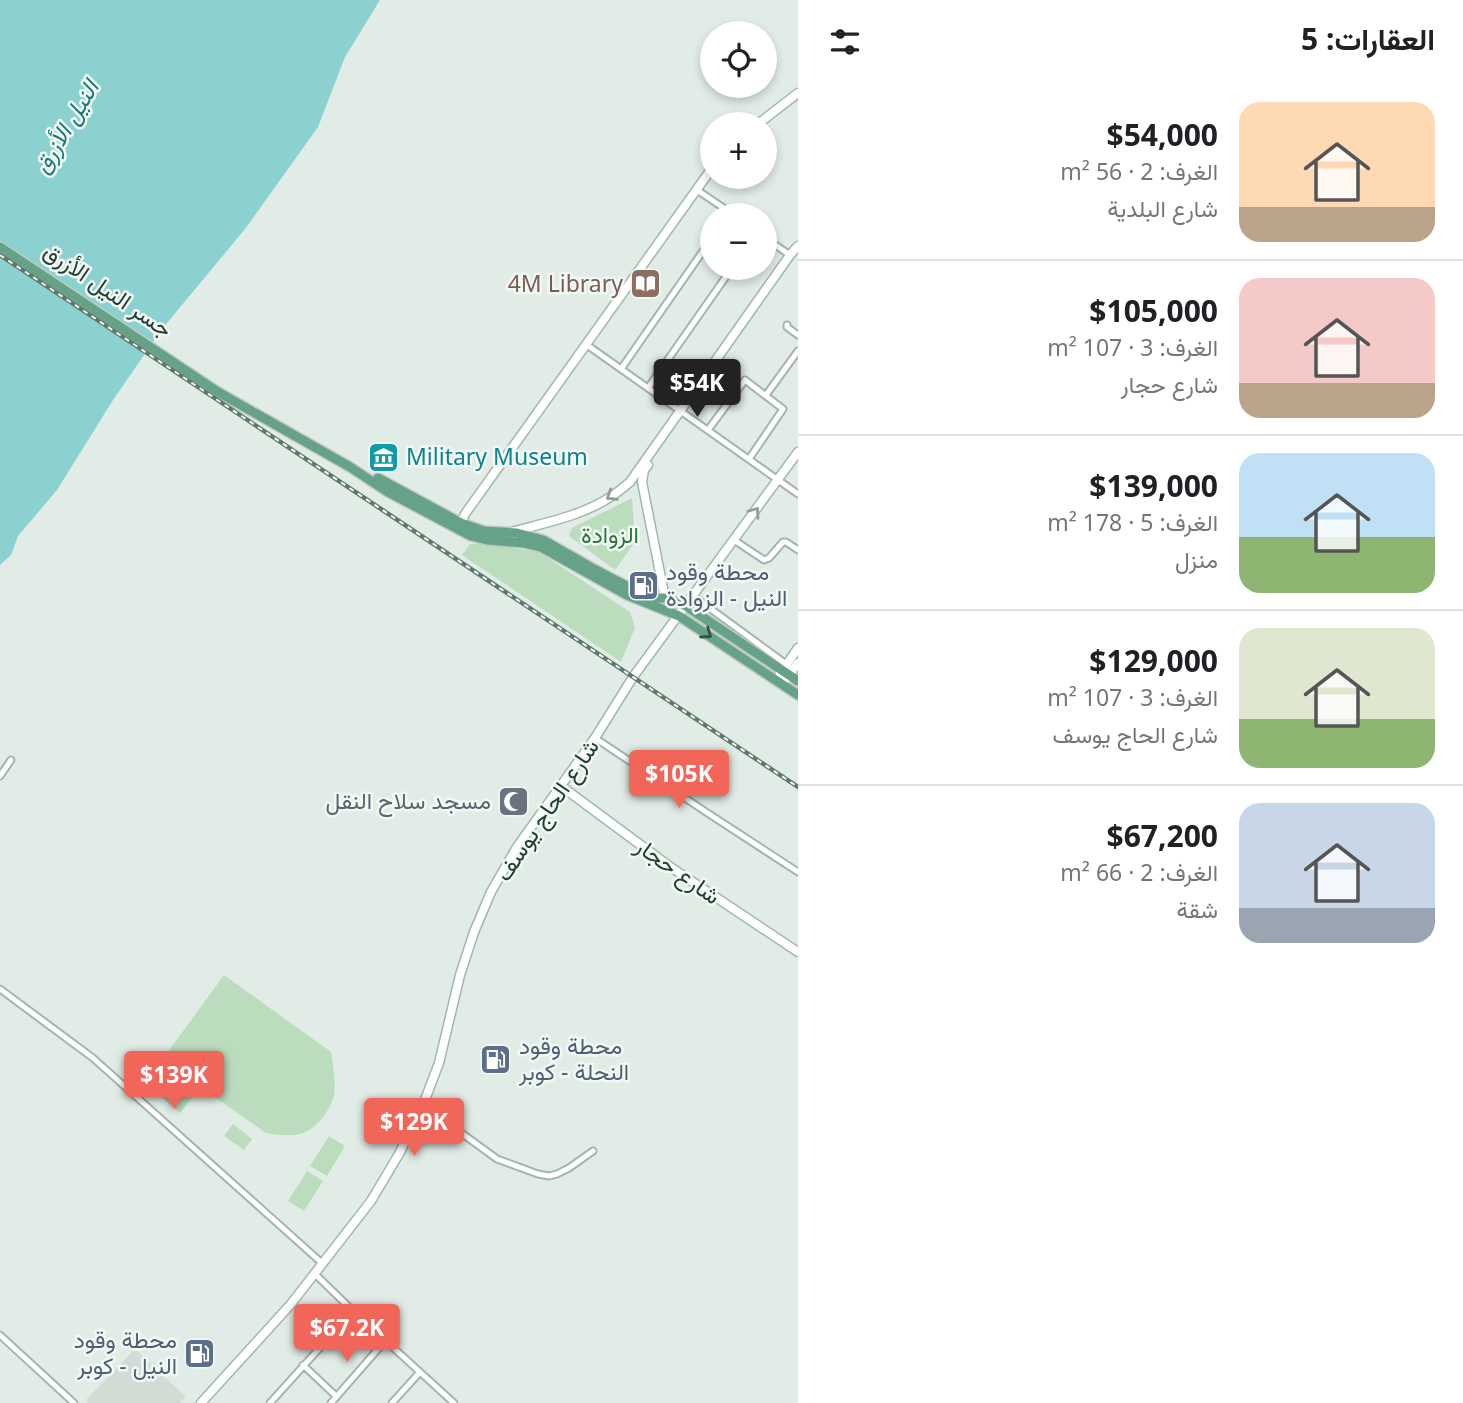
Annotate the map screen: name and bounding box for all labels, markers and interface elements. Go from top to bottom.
text: العقارات: 5 [1301,18,1435,59]
map controls [700,21,777,280]
button: locate [700,21,777,98]
icon: filters [826,23,864,61]
water label: النيل الأزرق [24,71,107,179]
button: + [700,112,777,189]
text: $54,000 [1106,114,1218,155]
icon: home [1295,130,1379,214]
text: الغرف: 2 · 56 m² [1060,155,1218,187]
text: شارع البلدية [1107,192,1218,224]
button: − [700,203,777,280]
street label: جسر النيل الأزرق [38,234,179,344]
place label: 4M Library [508,267,623,299]
library icon: 4M Library [629,267,663,301]
text: $105,000 [1089,290,1218,331]
icon: home [1295,306,1379,390]
text: الغرف: 3 · 107 m² [1047,331,1218,363]
pin: $54K [656,360,738,419]
text: $54K [670,366,724,398]
text: شارع حجار [1121,368,1218,400]
museum icon: Military Museum [366,440,400,474]
place label: Military Museum [406,440,588,472]
text: $139,000 [1089,465,1218,506]
icon: home [1295,481,1379,565]
one-way arrow [606,488,619,500]
text: الغرف: 5 · 178 m² [1047,506,1218,538]
one-way arrow [747,507,759,520]
park label: الزوادة [581,518,639,550]
text: منزل [1175,543,1218,575]
place label: محطة وقود النيل - الزوادة [666,555,787,613]
fuel station icon: محطة وقود النيل - الزوادة [626,568,660,602]
one-way arrow [700,626,713,639]
text: $129,000 [1089,640,1218,681]
icon: home [1295,656,1379,740]
text: الغرف: 3 · 107 m² [1047,681,1218,713]
text: شارع الحاج يوسف [1053,718,1218,750]
street label: شارع الحاج يوسف [487,732,607,888]
pin: $105K [630,750,728,810]
text: $105K [645,757,713,789]
place label: مسجد سلاح النقل [326,784,491,817]
mosque icon: مسجد سلاح النقل [497,784,531,818]
text: $67,200 [1106,815,1218,856]
street label: شارع حجار [628,829,728,912]
icon: home [1295,831,1379,915]
text: الغرف: 2 · 66 m² [1060,856,1218,888]
text: شقة [1176,893,1218,925]
place label: محطة وقود النحلة - كوبر [518,1029,629,1087]
fuel station icon: محطة وقود النحلة - كوبر [479,1042,513,1076]
pin: $139K [125,1052,223,1111]
text: $139K [140,1058,208,1090]
pin: $129K [365,1098,463,1158]
text: $129K [380,1105,448,1137]
pin: $67.2K [290,1304,404,1364]
text: $67.2K [310,1311,384,1343]
place label: محطة وقود النيل - كوبر [74,1323,177,1381]
fuel station icon: محطة وقود النيل - كوبر [183,1336,217,1370]

